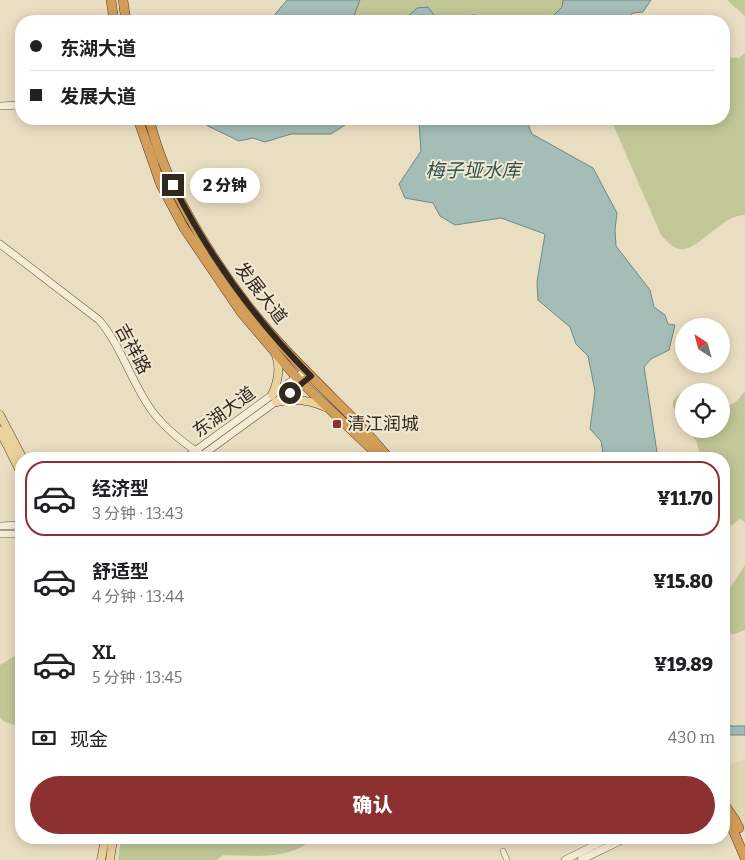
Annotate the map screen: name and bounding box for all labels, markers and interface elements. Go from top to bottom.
text: 东湖大道 [60,37,136,60]
text: 发展大道 [60,85,136,108]
water label: 梅子垭水库 [425,159,523,182]
callout: 2 分钟 [190,168,260,202]
route end [162,174,184,196]
text: 2 分钟 [203,176,247,195]
street label: 发展大道 [230,258,292,328]
north arrow [675,318,730,372]
map controls [675,318,730,438]
street label: 吉祥路 [110,320,156,378]
street label: 东湖大道 [188,382,260,442]
route start [279,382,301,404]
button: locate [675,383,730,438]
place label: 清江润城 [347,413,419,435]
marker: 清江润城 [331,418,343,430]
icon: car [32,476,77,521]
text: 经济型 [92,477,149,500]
text: ¥11.70 [657,487,713,510]
text: 3 分钟 · 13:43 [92,504,184,523]
icon: car [32,559,77,604]
text: 舒适型 [92,560,149,583]
text: ¥15.80 [653,570,713,593]
text: 4 分钟 · 13:44 [92,587,184,606]
text: XL [92,641,116,664]
icon: car [32,642,77,687]
text: ¥19.89 [654,653,713,676]
text: 5 分钟 · 13:45 [92,668,182,687]
icon: cash [30,724,58,752]
text: 现金 [70,728,108,751]
text: 430 m [668,728,715,747]
button: 确认 [30,776,715,834]

